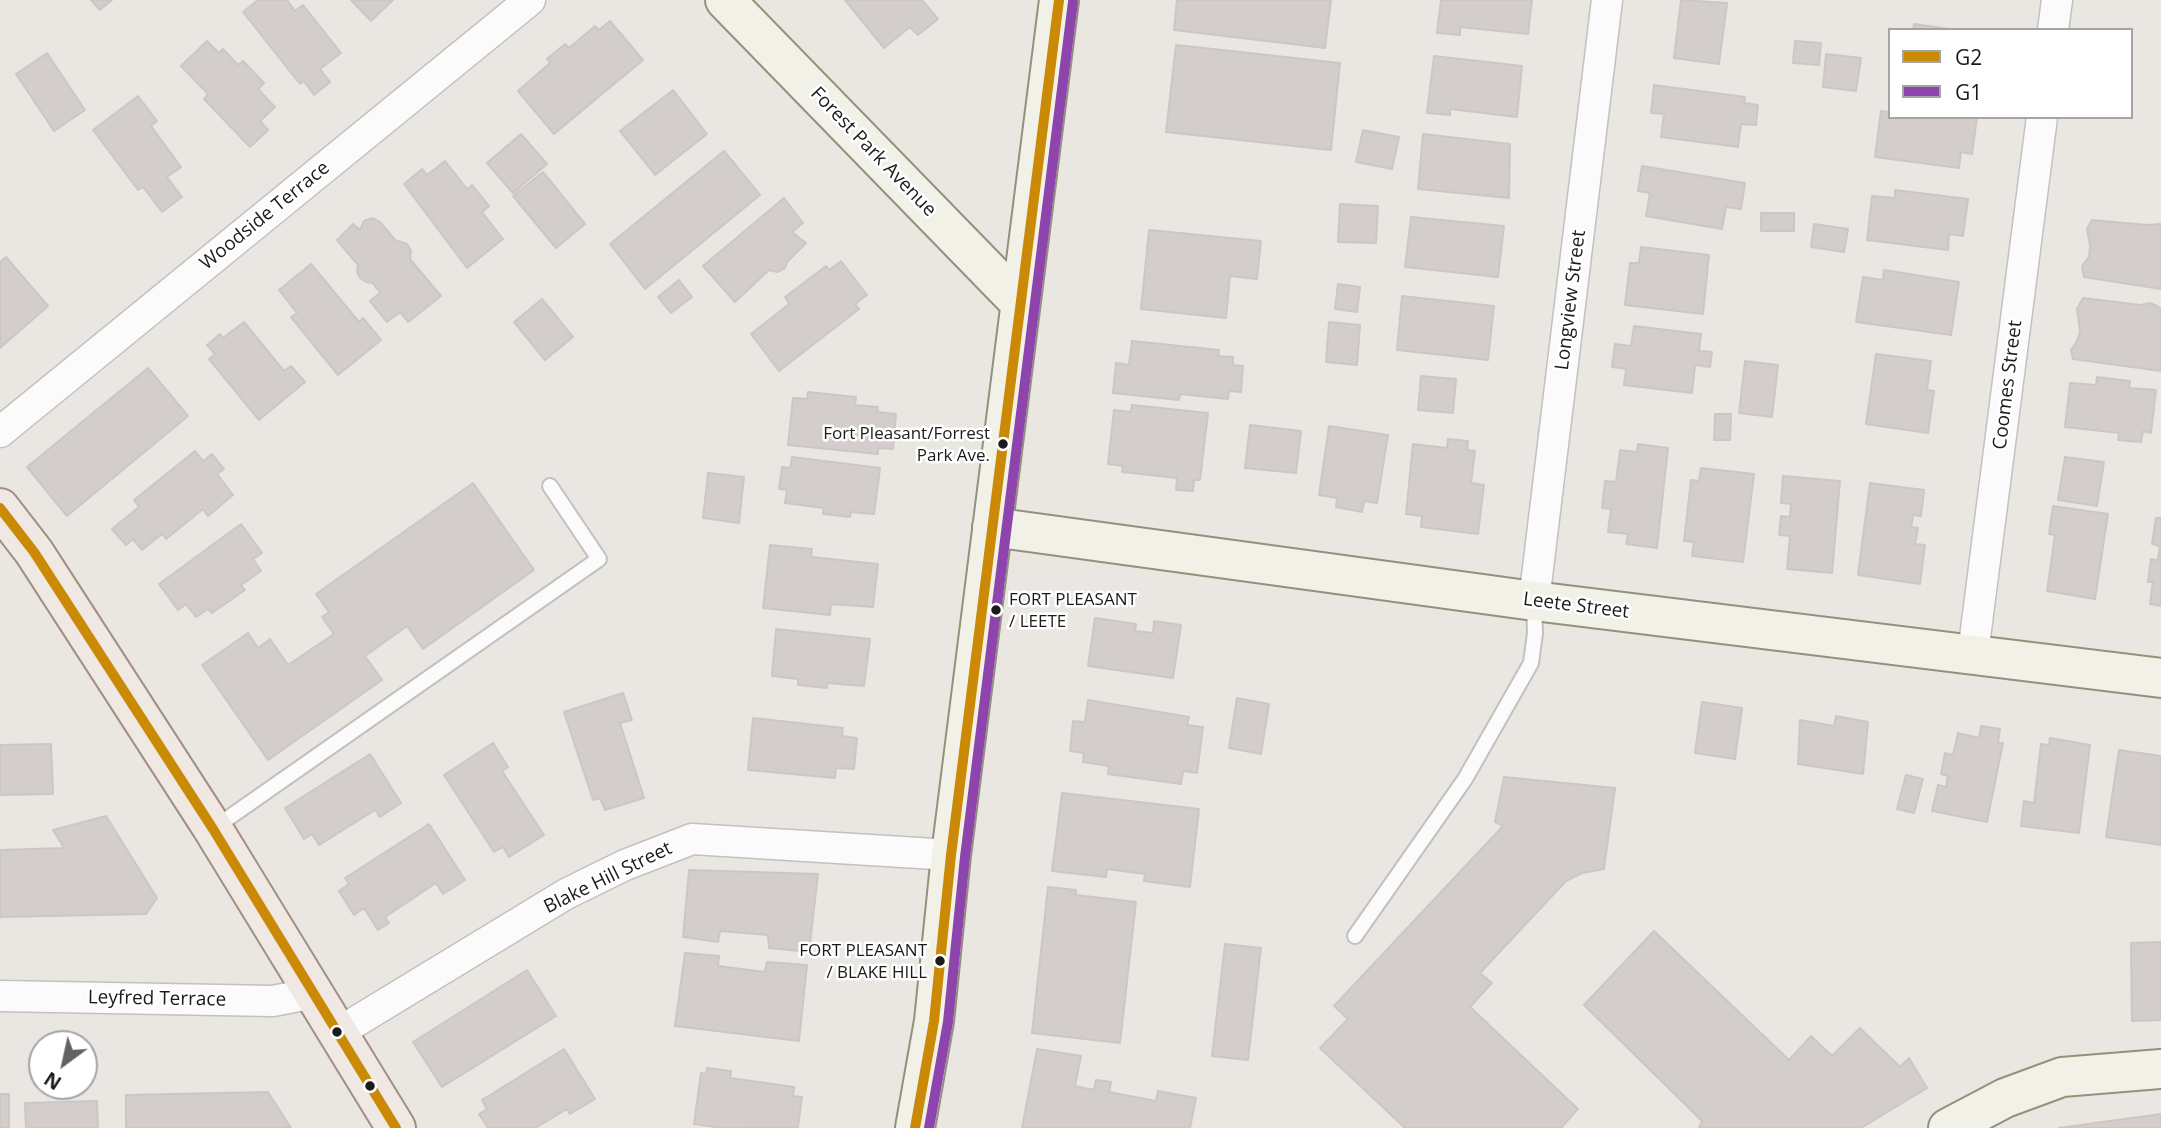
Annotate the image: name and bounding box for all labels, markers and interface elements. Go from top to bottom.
legend [1888,28,2133,119]
text: G2 [1955,43,1982,71]
text: G1 [1955,78,1982,106]
street label: Forest Park Avenue [805,82,941,222]
street label: Woodside Terrace [196,157,334,275]
street label: Longview Street [1551,229,1591,371]
street label: Coomes Street [1989,319,2027,451]
place label: Fort Pleasant/Forrest Park Ave. [823,424,990,464]
marker: Fort Pleasant/Forrest Park Ave. [996,437,1010,451]
street label: Leete Street [1522,588,1630,624]
place label: FORT PLEASANT / LEETE [1009,590,1137,630]
marker: FORT PLEASANT / LEETE [989,603,1003,617]
street label: Blake Hill Street [540,837,676,919]
place label: FORT PLEASANT / BLAKE HILL [799,941,927,981]
marker: FORT PLEASANT / BLAKE HILL [933,954,947,968]
street label: Leyfred Terrace [88,986,226,1012]
unlabelled marker [330,1025,344,1039]
north arrow [28,1030,98,1100]
text: N [39,1066,66,1096]
unlabelled marker [363,1079,377,1093]

